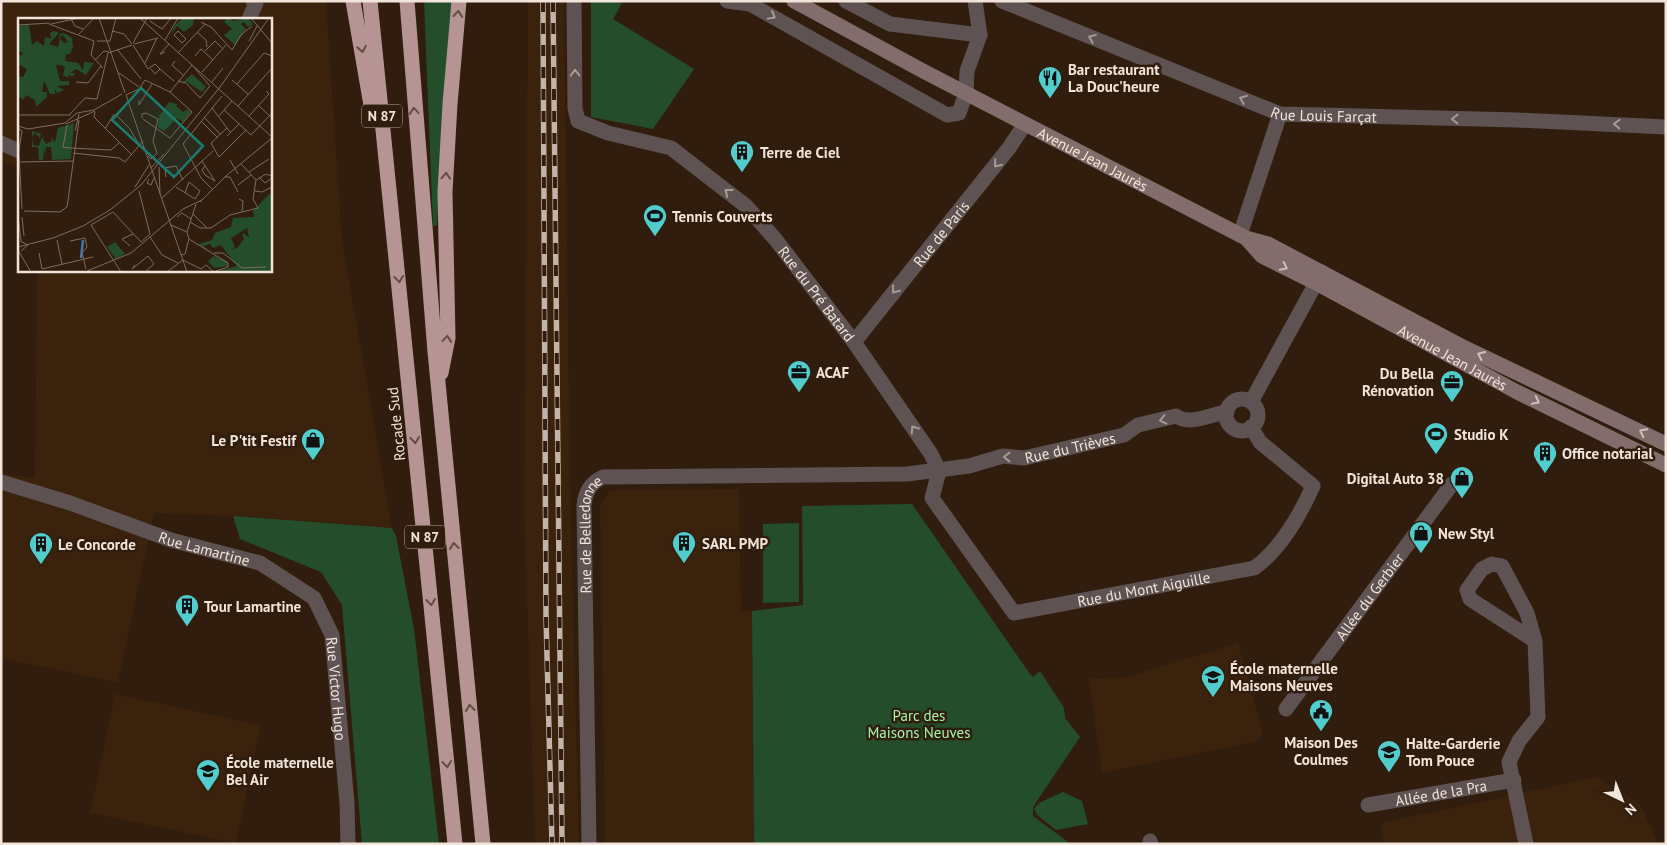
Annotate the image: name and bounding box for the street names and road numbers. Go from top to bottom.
street label: Rue Louis Farçat [1268,102,1377,126]
road number: N 87 [362,104,402,128]
street label: Avenue Jean Jaurès [1035,122,1151,195]
street label: Rue de Paris [909,197,973,270]
street label: Rue du Pré Batard [774,242,860,345]
street label: Avenue Jean Jaurès [1395,320,1511,394]
street label: Rocade Sud [383,386,409,462]
street label: Rue du Trièves [1023,428,1117,467]
street label: Rue de Belledonne [574,470,605,594]
road number: N 87 [405,526,445,548]
street label: Rue Lamartine [156,527,252,569]
street label: Allée du Gerbier [1331,549,1408,644]
street label: Rue du Mont Aiguille [1076,567,1212,610]
street label: Rue Victor Hugo [323,636,351,741]
street label: Allée de la Pra [1394,775,1488,810]

